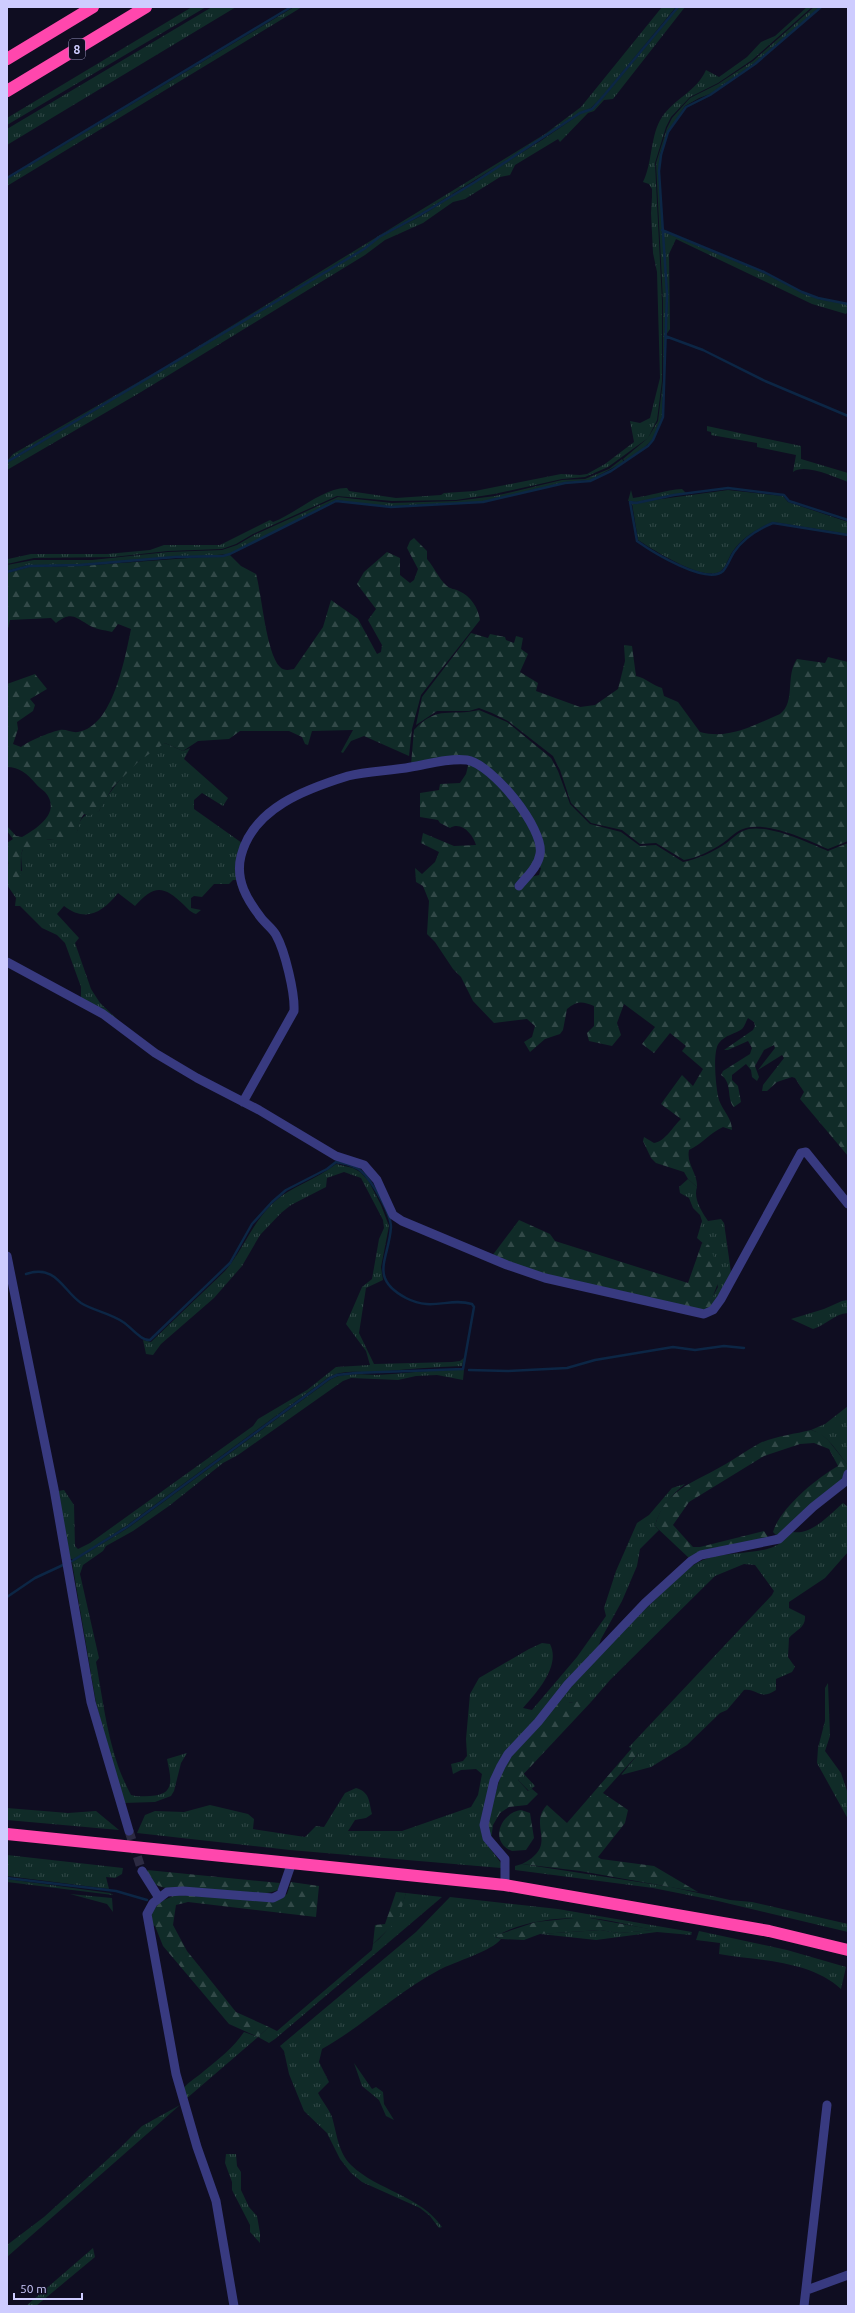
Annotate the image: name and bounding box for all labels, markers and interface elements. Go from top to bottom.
road number: 8 [69,39,85,59]
scale bar [14,2275,82,2301]
text: 50 m [20,2282,47,2295]

